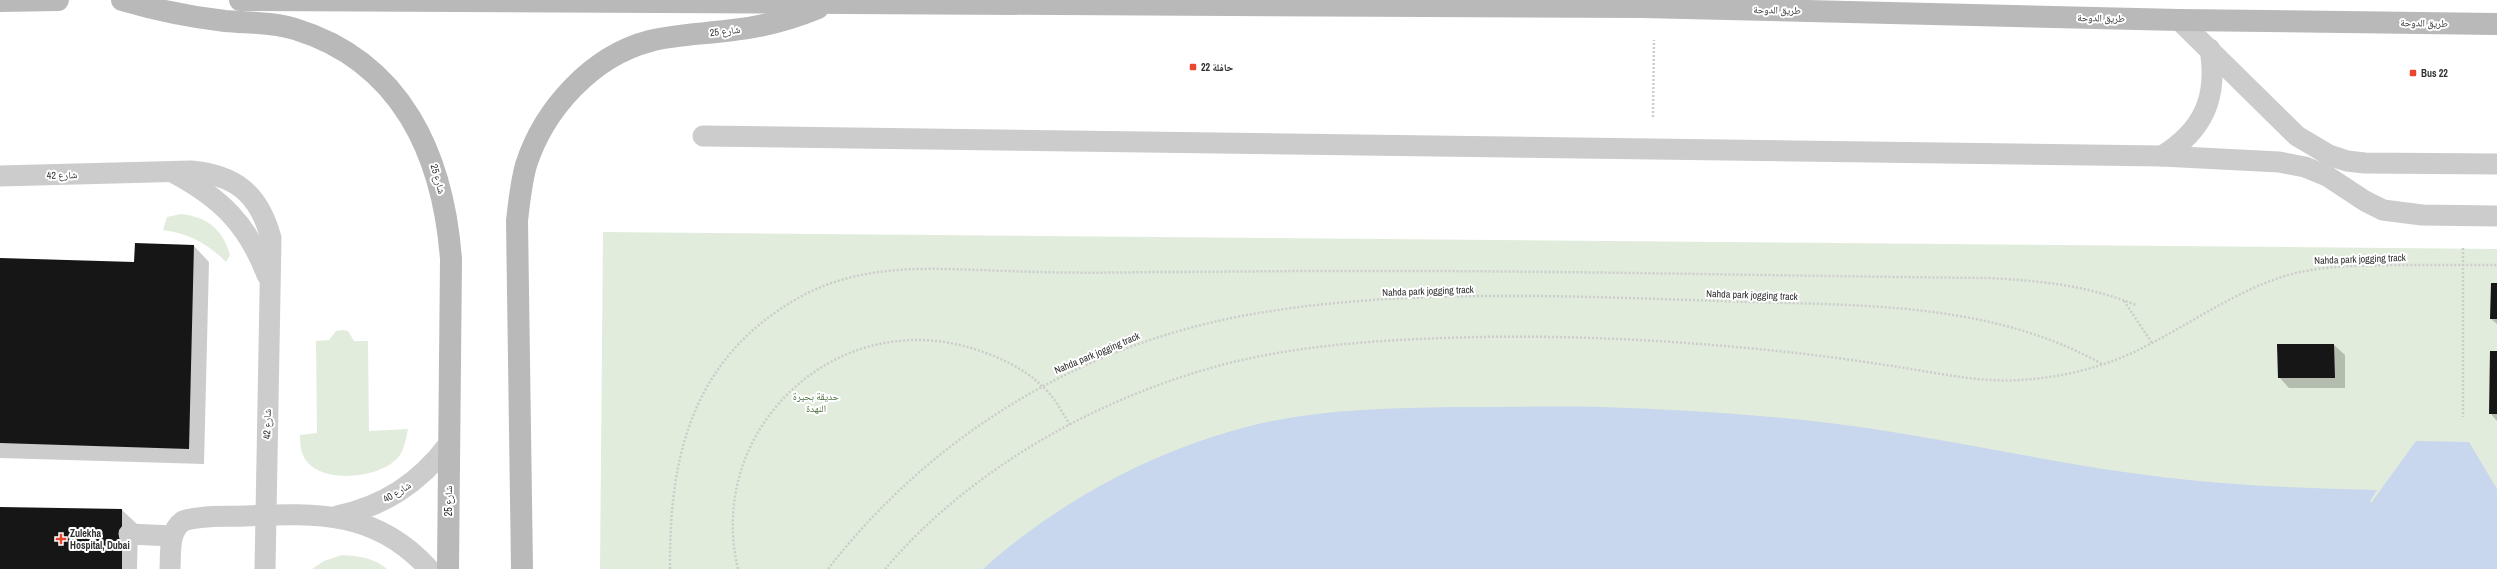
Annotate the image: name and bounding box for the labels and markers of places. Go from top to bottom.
place label: حافلة 22 [1201,61,1234,74]
marker: حافلة 22 [1188,62,1198,72]
place label: Bus 22 [2421,67,2448,80]
marker: Bus 22 [2408,68,2418,78]
place label: Zulekha Hospital, Dubai [70,527,130,552]
marker: Zulekha Hospital, Dubai [55,533,67,545]

